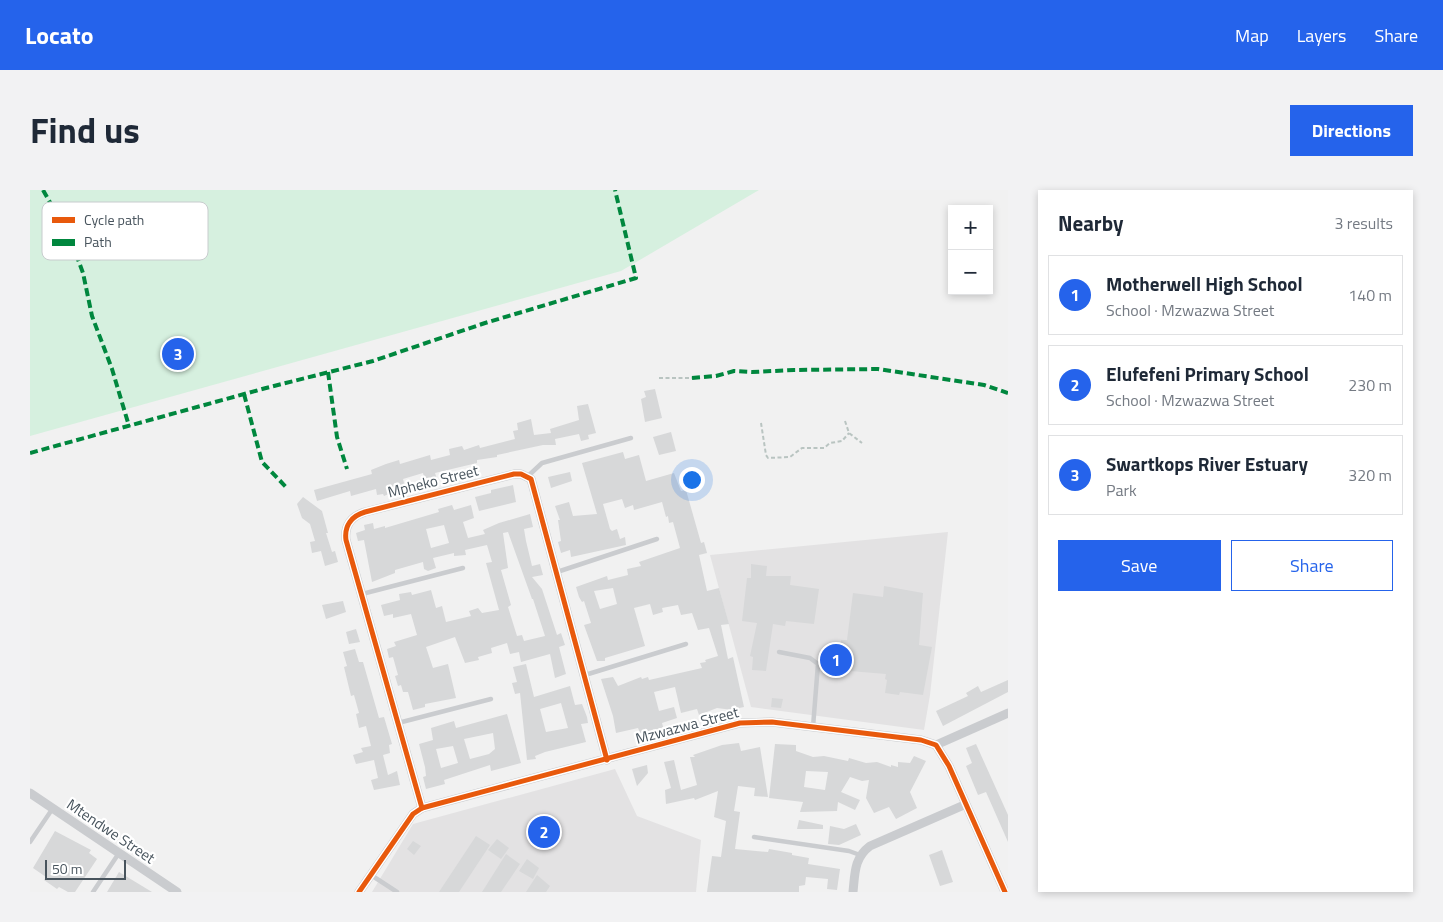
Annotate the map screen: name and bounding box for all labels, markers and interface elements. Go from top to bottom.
text: Locato [25,17,94,53]
text: Map [1235,22,1269,49]
text: Layers [1297,22,1346,49]
text: Share [1374,22,1418,49]
text: Find us [30,103,140,157]
button: Directions [1290,105,1413,156]
legend [42,202,208,260]
map controls [948,205,993,295]
button: + [948,205,993,250]
text: Nearby [1058,207,1123,239]
text: Cycle path [84,209,144,230]
text: 3 results [1334,211,1393,235]
text: Path [84,231,112,252]
button: − [948,250,993,295]
text: Motherwell High School [1106,269,1303,298]
text: 1 [1071,283,1079,307]
text: 140 m [1348,283,1392,307]
text: School · Mzwazwa Street [1106,298,1274,322]
pin: 3 [162,335,194,373]
text: Elufefeni Primary School [1106,359,1309,388]
text: 2 [1071,373,1079,397]
text: 230 m [1348,373,1392,397]
text: School · Mzwazwa Street [1106,388,1274,412]
text: Swartkops River Estuary [1106,449,1308,478]
street label: Mpheko Street [385,458,482,503]
text: 3 [1071,463,1079,487]
text: 320 m [1348,463,1392,487]
your location [679,467,705,493]
text: Park [1106,478,1137,502]
button: Save [1058,540,1221,591]
button: Share [1231,540,1393,591]
pin: 1 [820,641,852,679]
street label: Mzwazwa Street [633,700,742,750]
street label: Mtendwe Street [62,793,160,870]
pin: 2 [528,813,560,851]
scale bar [45,857,126,880]
text: 50 m [52,858,82,879]

